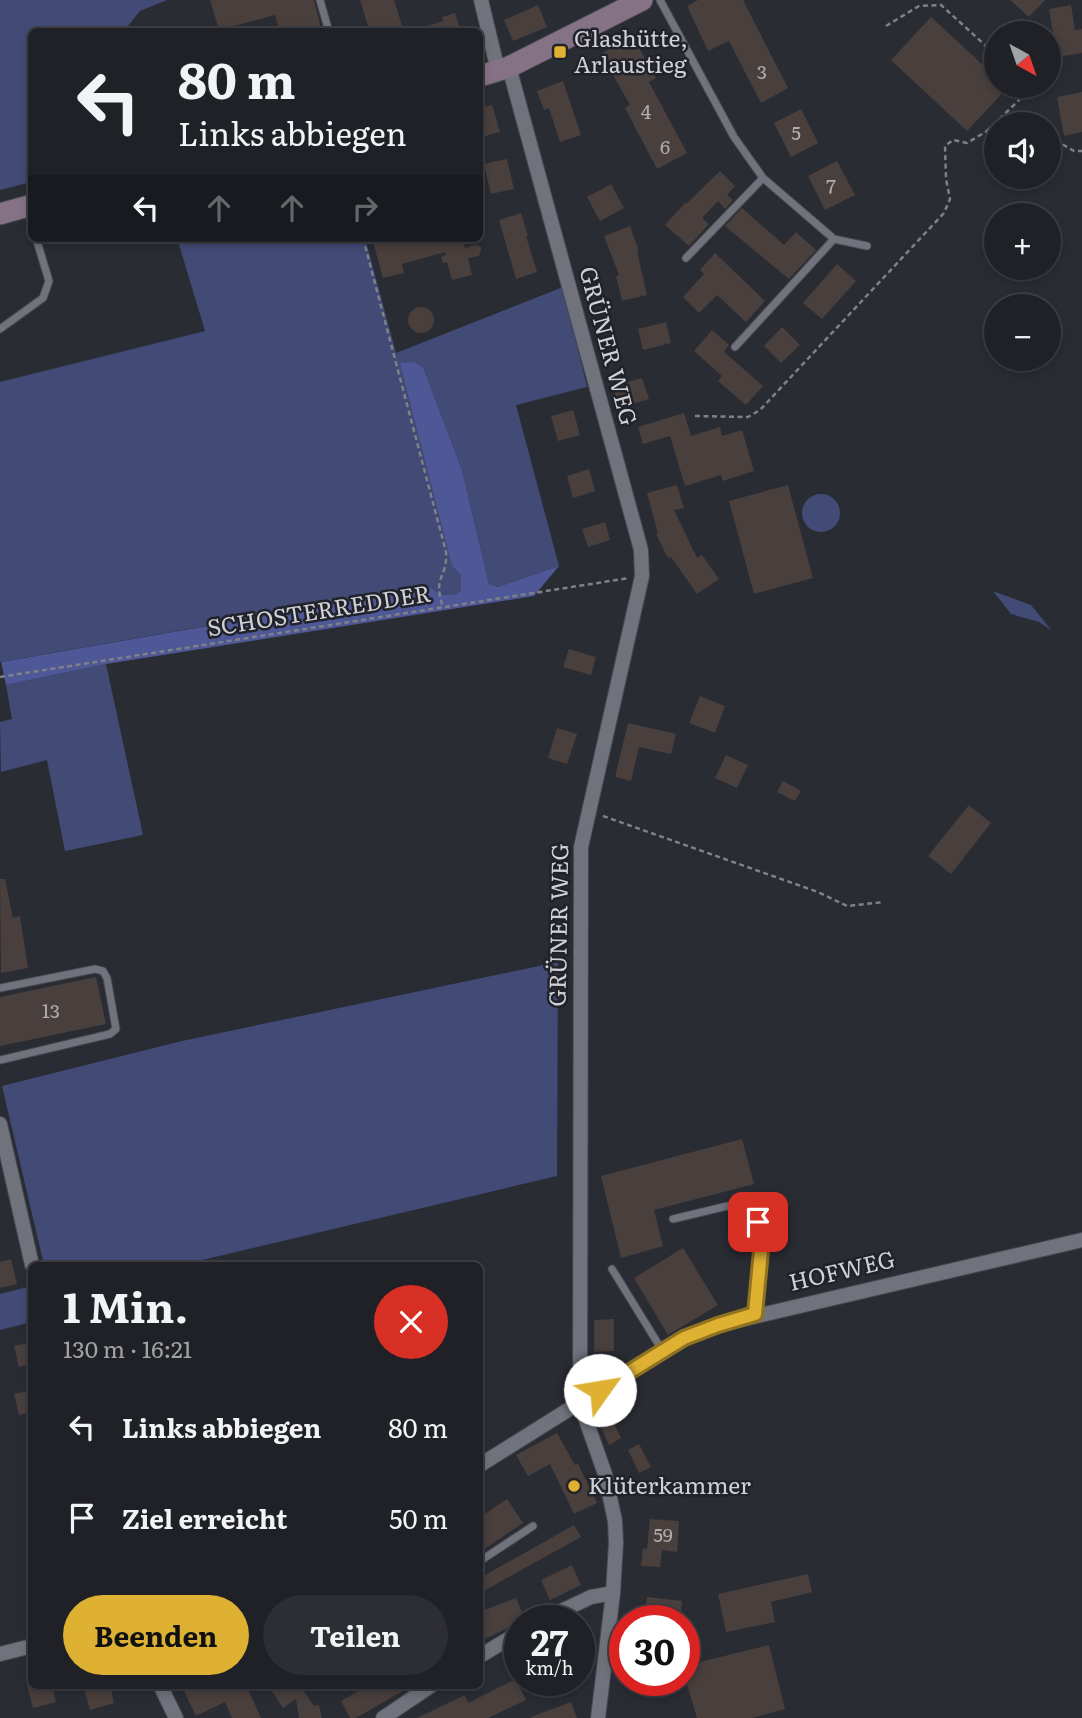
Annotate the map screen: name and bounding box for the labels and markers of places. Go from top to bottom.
place label: Glashütte, Arlaustieg [574,20,688,80]
marker: Glashütte, Arlaustieg [552,44,568,60]
pin [728,1192,788,1252]
place label: Klüterkammer [588,1467,751,1501]
marker: Klüterkammer [566,1478,582,1494]

